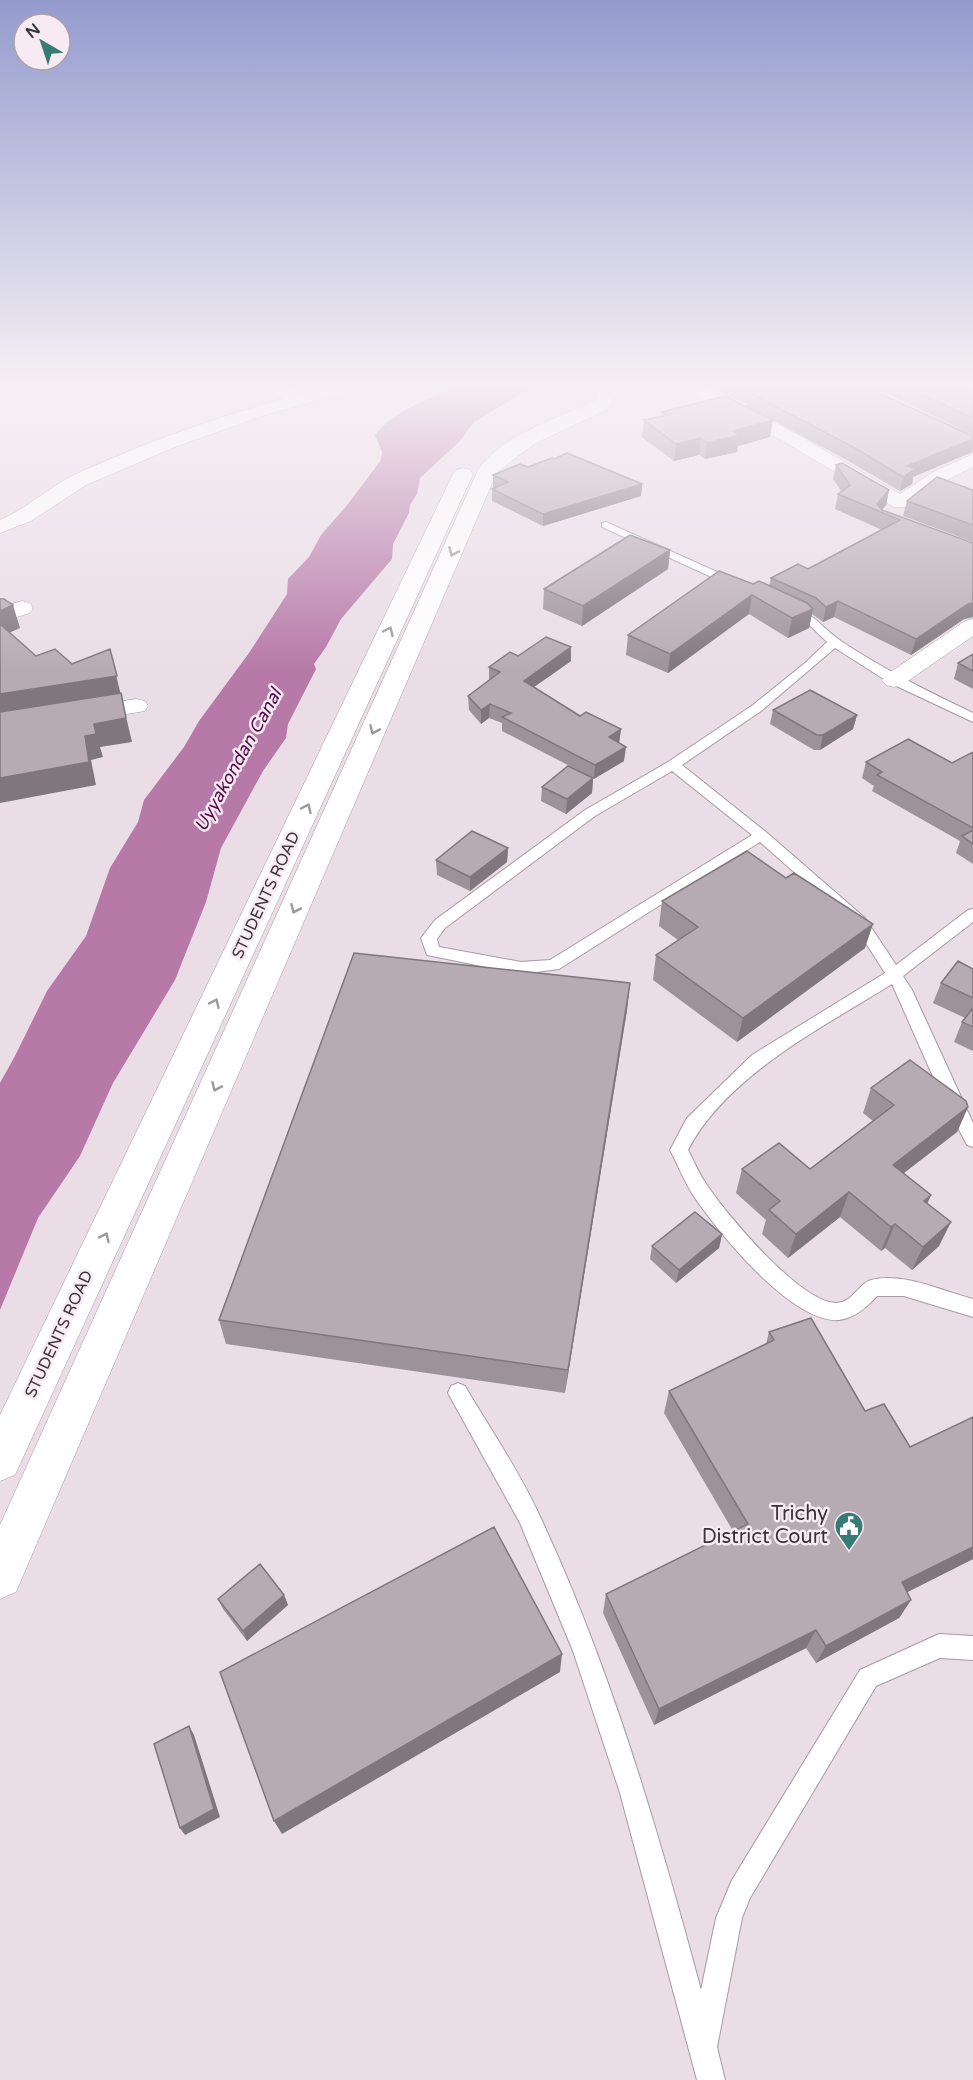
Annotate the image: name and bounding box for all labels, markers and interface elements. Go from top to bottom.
north arrow [12,12,72,72]
text: N [22,19,44,43]
one-way arrow [448,546,460,557]
one-way arrow [382,627,394,638]
water label: Uyyakondan Canal [190,683,288,835]
one-way arrow [369,724,381,735]
one-way arrow [299,803,311,814]
street label: STUDENTS ROAD [228,828,304,962]
one-way arrow [290,902,302,913]
one-way arrow [207,999,219,1010]
one-way arrow [211,1081,223,1092]
one-way arrow [98,1232,110,1243]
street label: STUDENTS ROAD [21,1267,97,1401]
place label: Trichy District Court [702,1502,828,1549]
public building icon: Trichy District Court [833,1510,865,1552]

